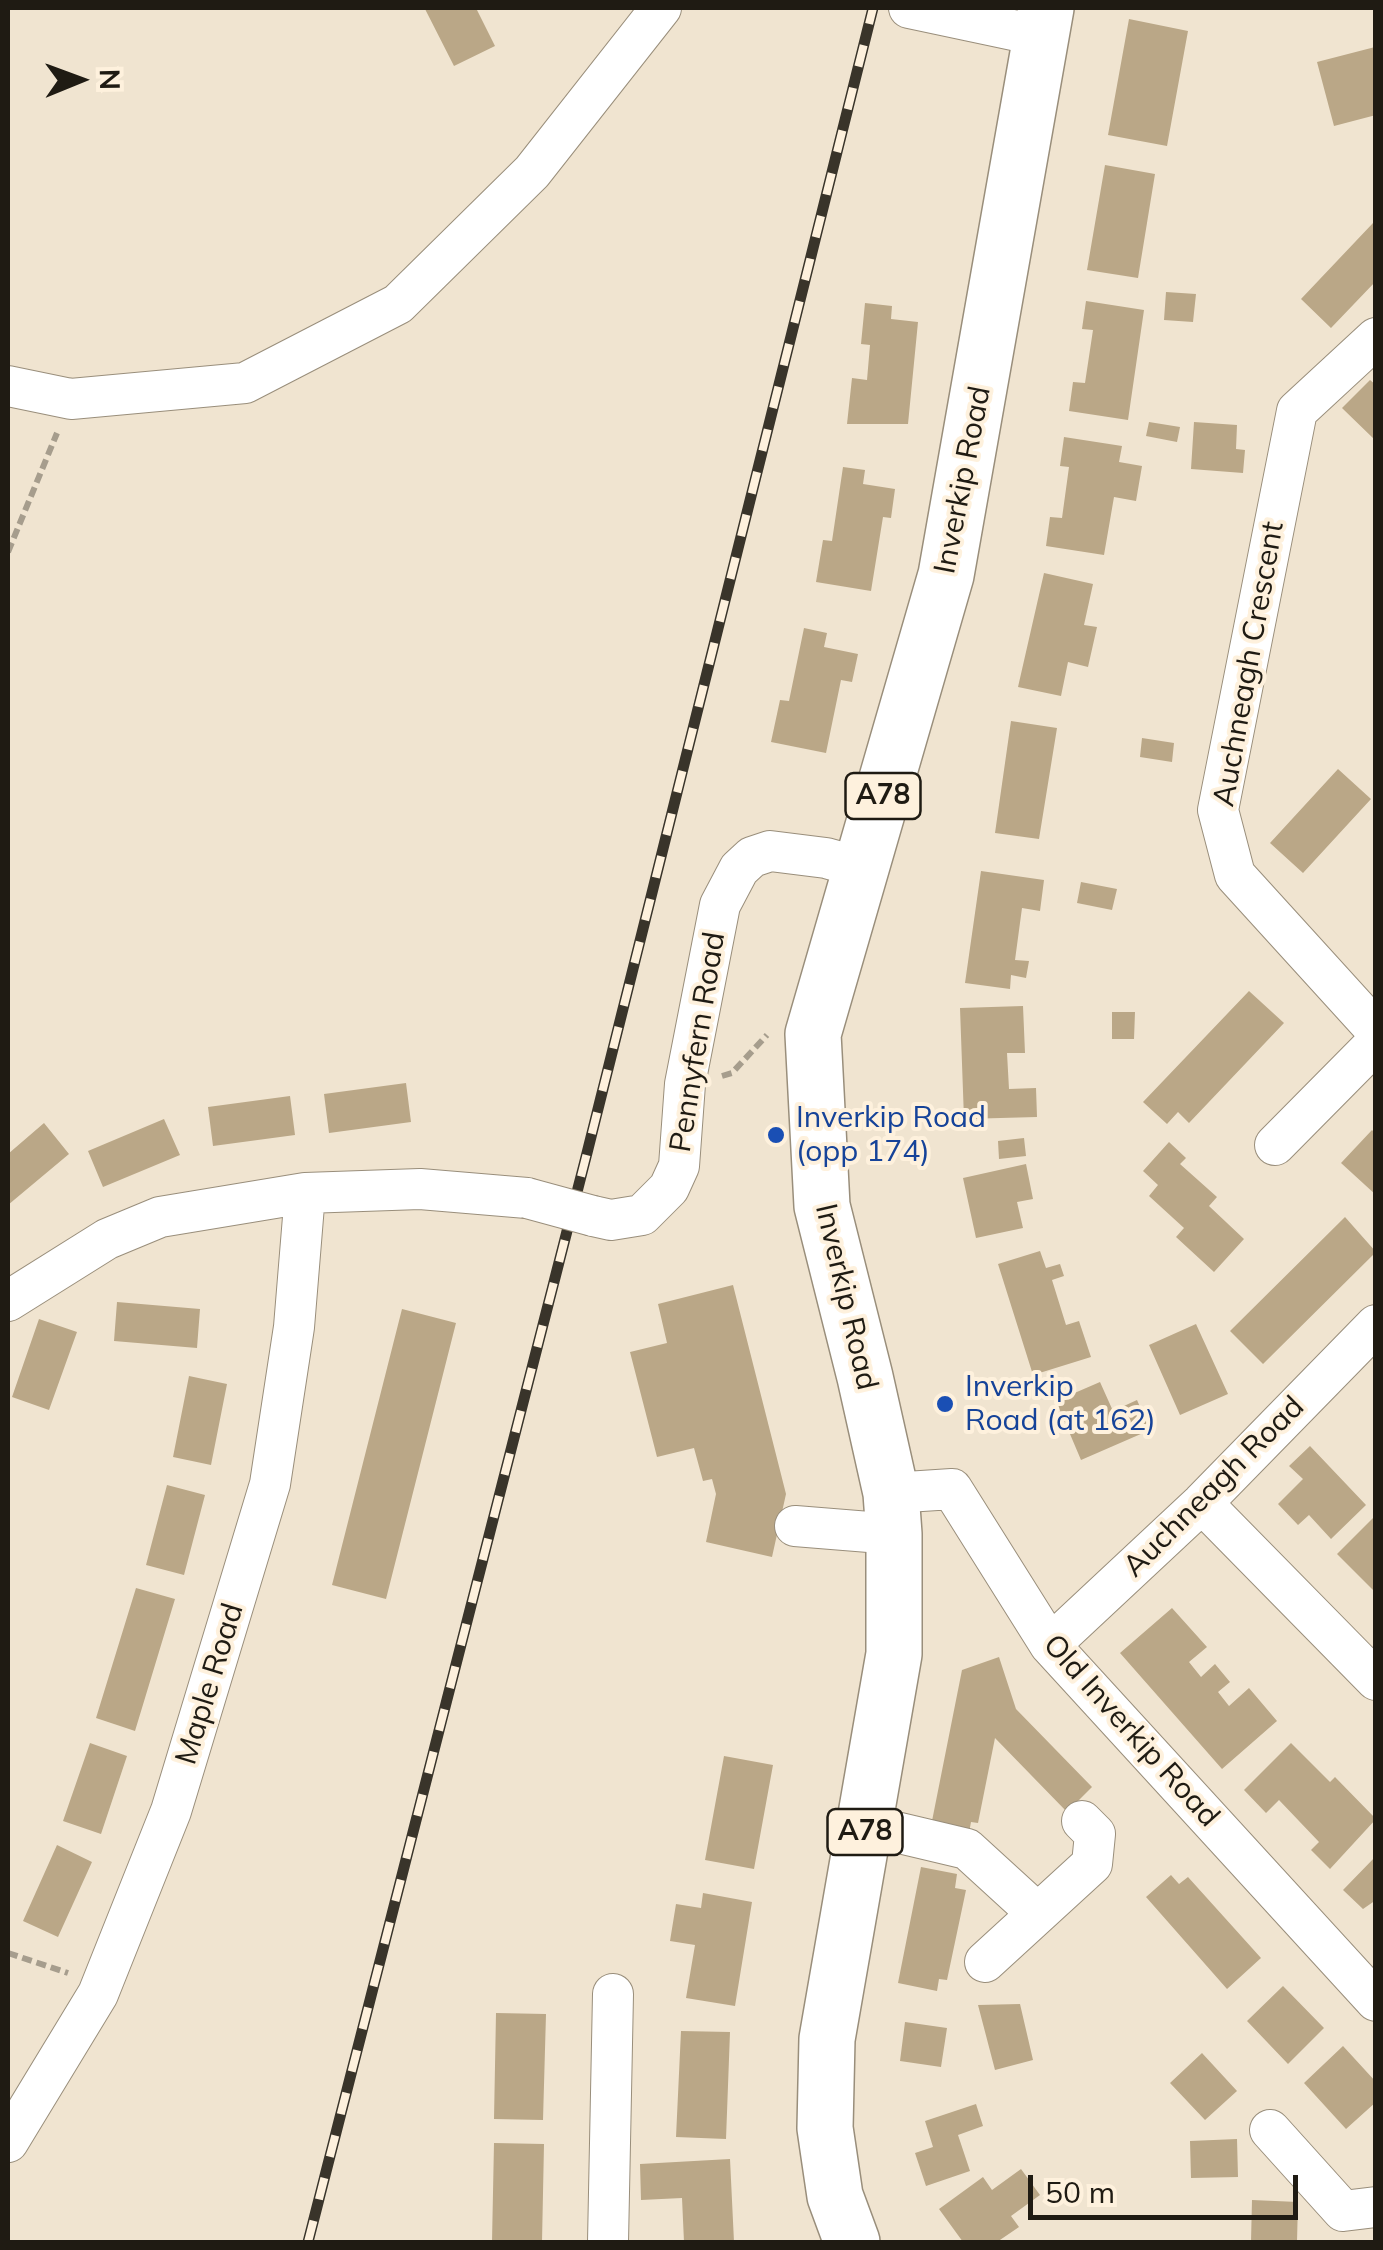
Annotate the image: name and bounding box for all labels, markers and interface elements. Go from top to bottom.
north arrow [30,30,130,130]
text: N [93,69,128,90]
street label: Inverkip Road [927,383,999,577]
street label: Auchneagh Crescent [1206,519,1292,809]
road number: A78 [846,773,920,819]
street label: Pennyfern Road [663,929,733,1155]
place label: Inverkip Road (opp 174) [796,1100,986,1170]
marker: Inverkip Road (opp 174) [765,1124,787,1146]
street label: Inverkip Road [807,1200,885,1394]
place label: Inverkip Road (at 162) [965,1369,1156,1440]
street label: Auchneagh Road [1116,1389,1312,1585]
marker: Inverkip Road (at 162) [934,1393,956,1415]
street label: Maple Road [168,1599,252,1769]
street label: Old Inverkip Road [1035,1627,1227,1835]
road number: A78 [828,1809,902,1855]
scale bar [1033,2155,1303,2217]
text: 50 m [1045,2173,1115,2211]

